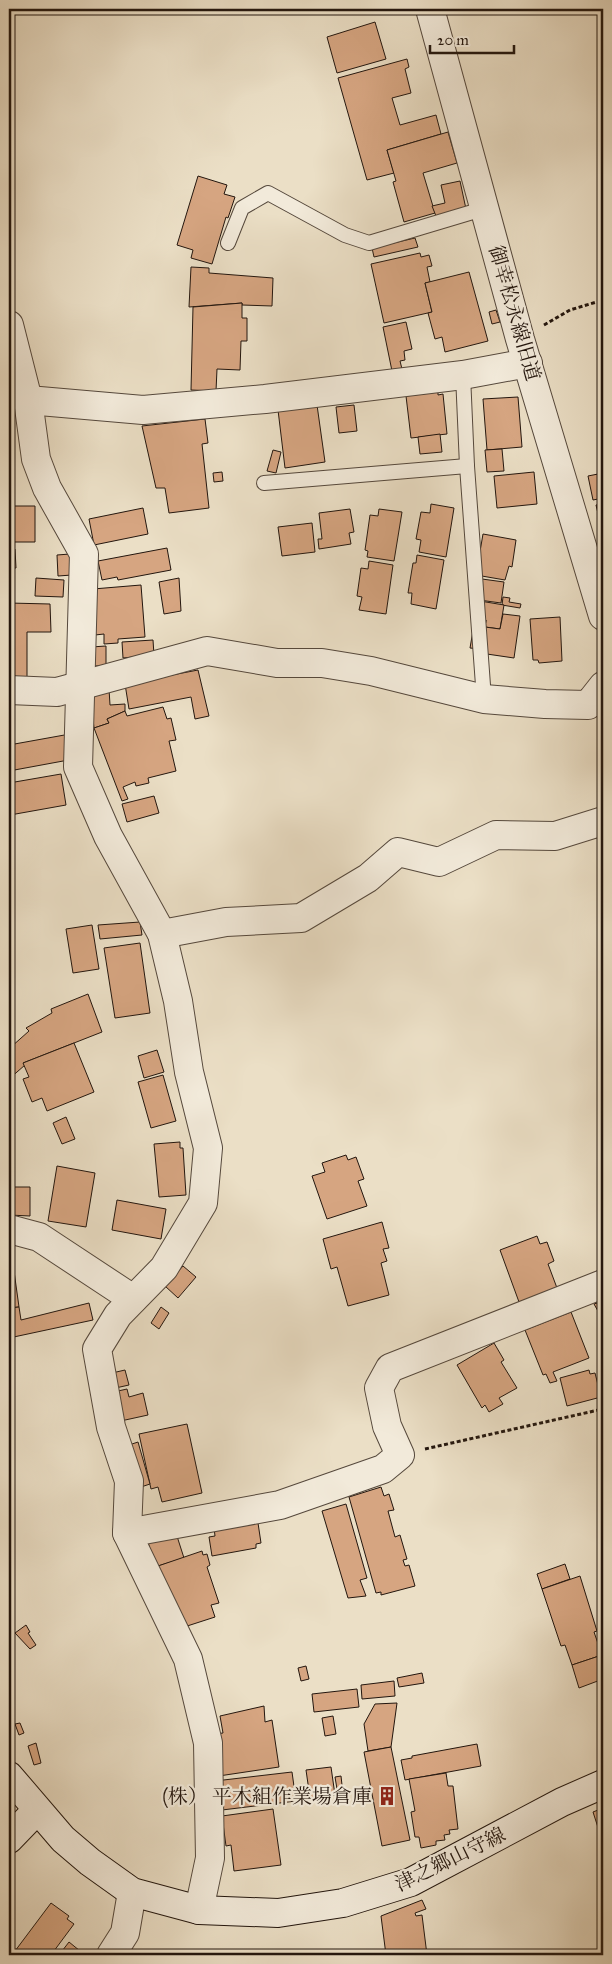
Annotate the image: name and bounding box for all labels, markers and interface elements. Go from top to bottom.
scale bar [430,22,513,54]
text: 20 m [437,31,469,49]
street label: 御幸松永線旧道 [484,242,546,384]
place label: (株） 平木組作業場倉庫 [162,1784,372,1808]
building icon: (株） 平木組作業場倉庫 [376,1785,398,1807]
street label: 津之郷山守線 [391,1822,509,1896]

